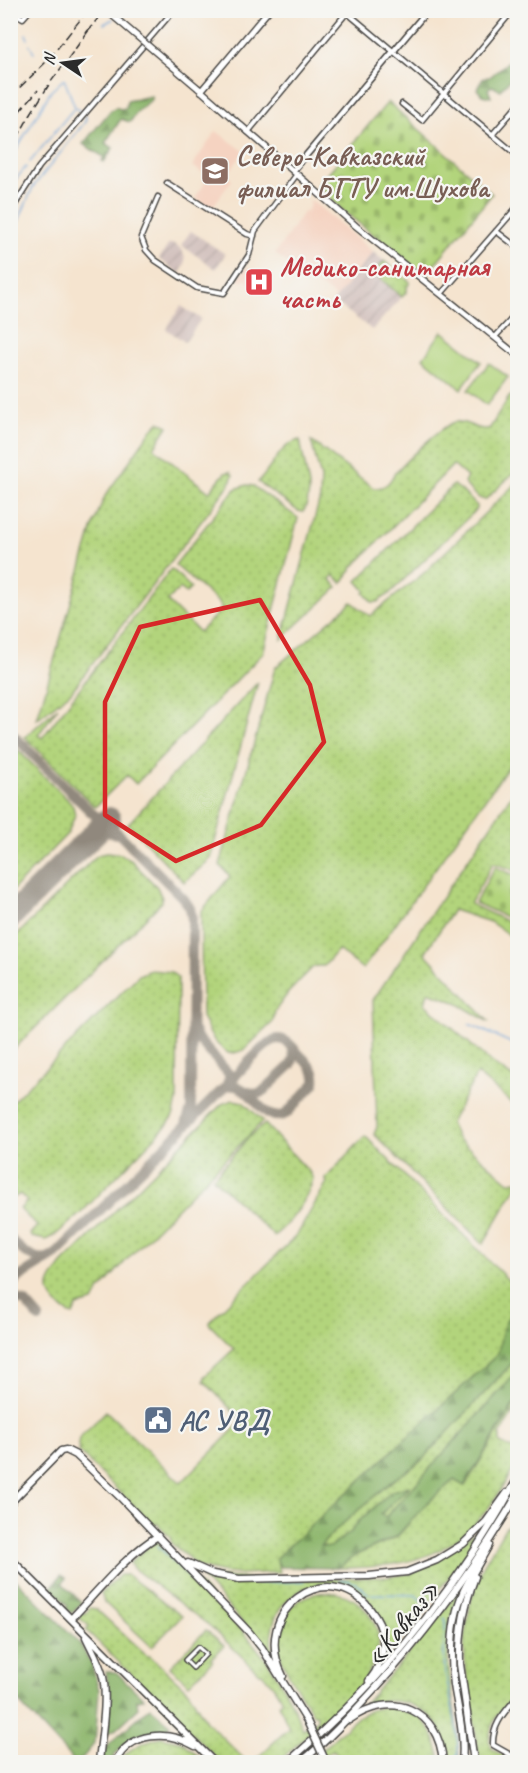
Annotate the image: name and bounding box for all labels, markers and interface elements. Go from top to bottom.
north arrow [33,33,93,93]
text: N [39,50,61,67]
place label: Северо-Кавказский филиал БГТУ им.Шухова [236,138,491,205]
school or university icon: Северо-Кавказский филиал БГТУ им.Шухова [199,155,231,187]
place label: Медико-санитарная часть [280,249,491,316]
hospital icon: Медико-санитарная часть [243,266,275,298]
place label: АС УВД [179,1403,272,1438]
public building icon: АС УВД [142,1404,174,1436]
street label: «Кавказ» [357,1573,447,1673]

